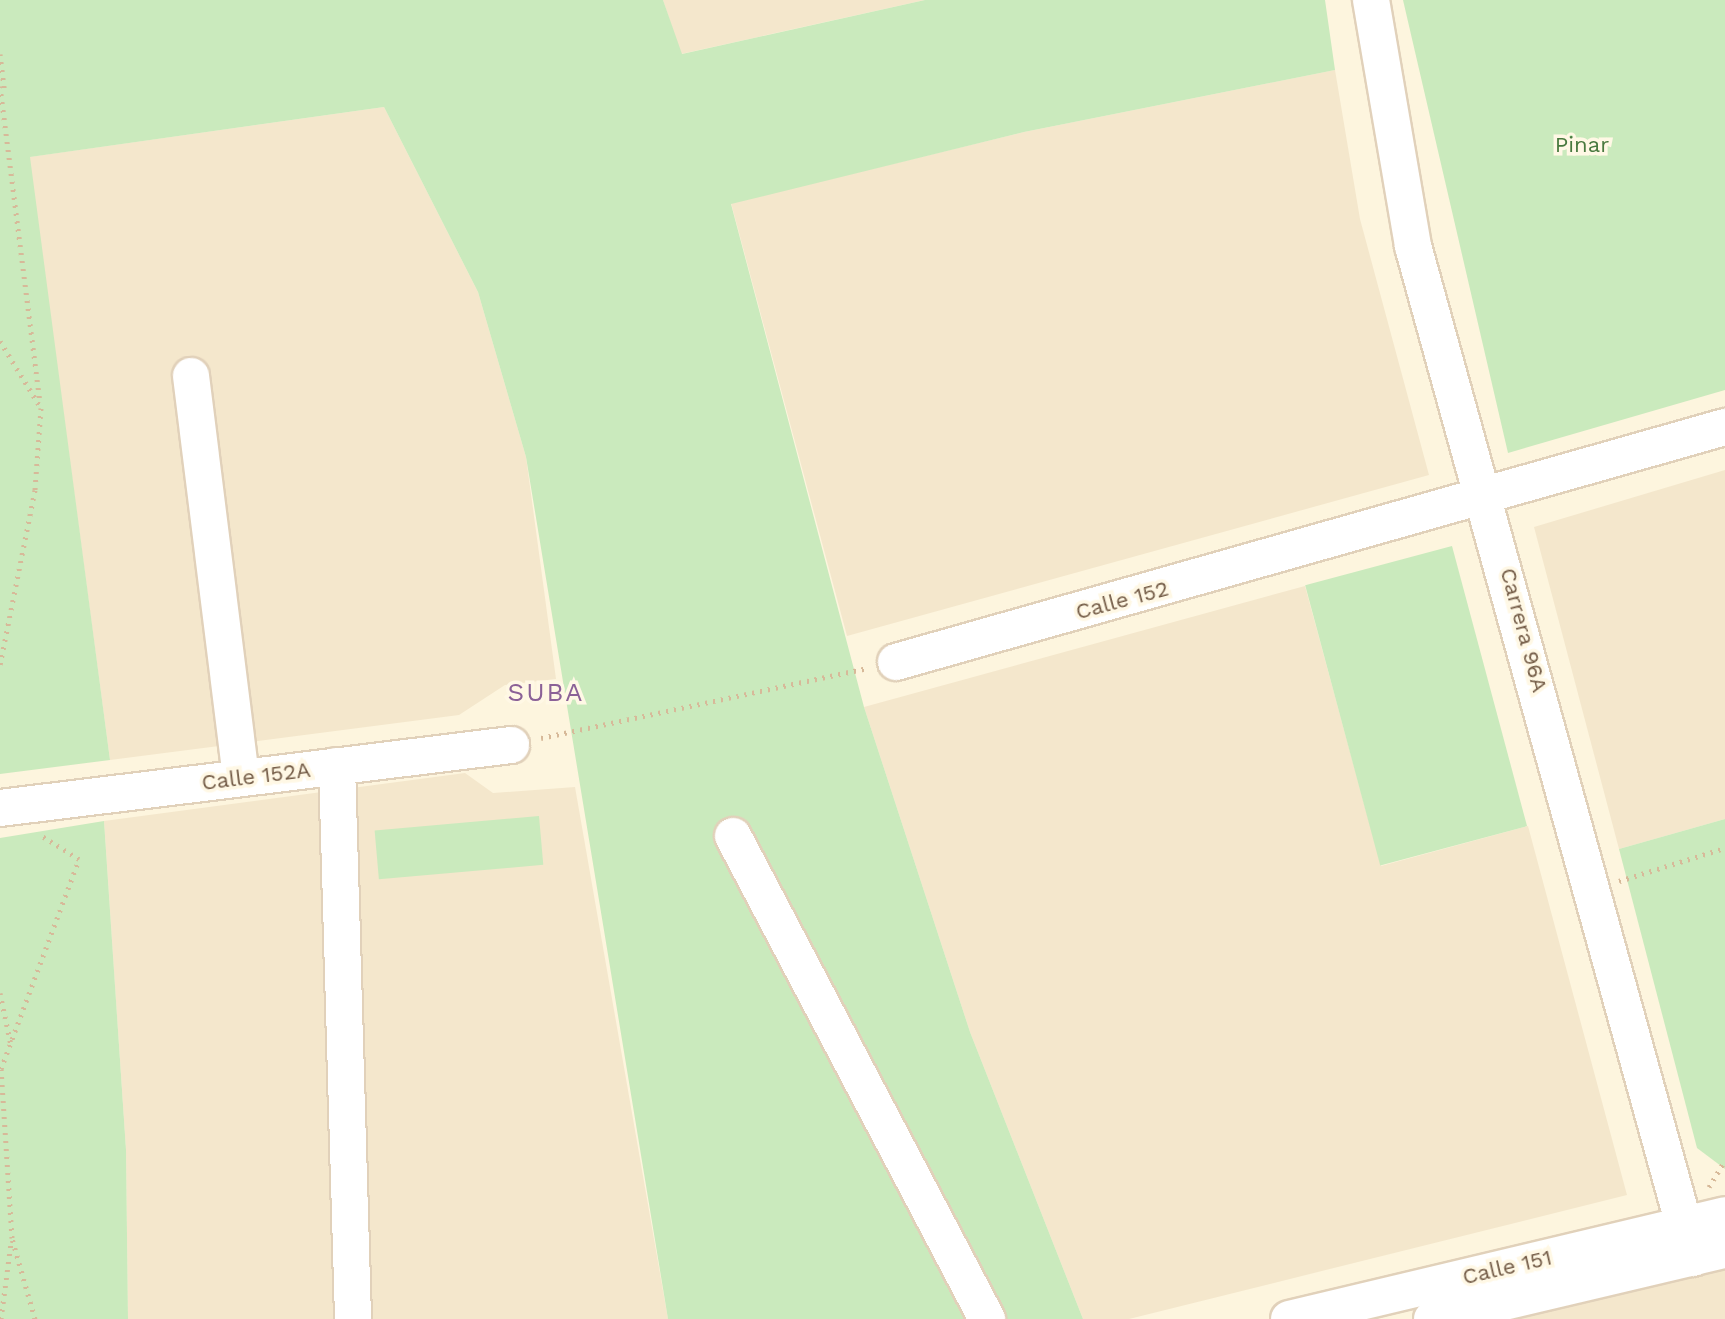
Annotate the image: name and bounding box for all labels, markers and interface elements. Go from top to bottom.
park label: Pinar [1555,132,1609,158]
street label: Carrera 96A [1495,565,1553,695]
street label: Calle 152 [1073,575,1171,625]
district label: SUBA [508,677,584,709]
street label: Calle 152A [200,756,312,796]
street label: Calle 151 [1460,1244,1554,1290]

